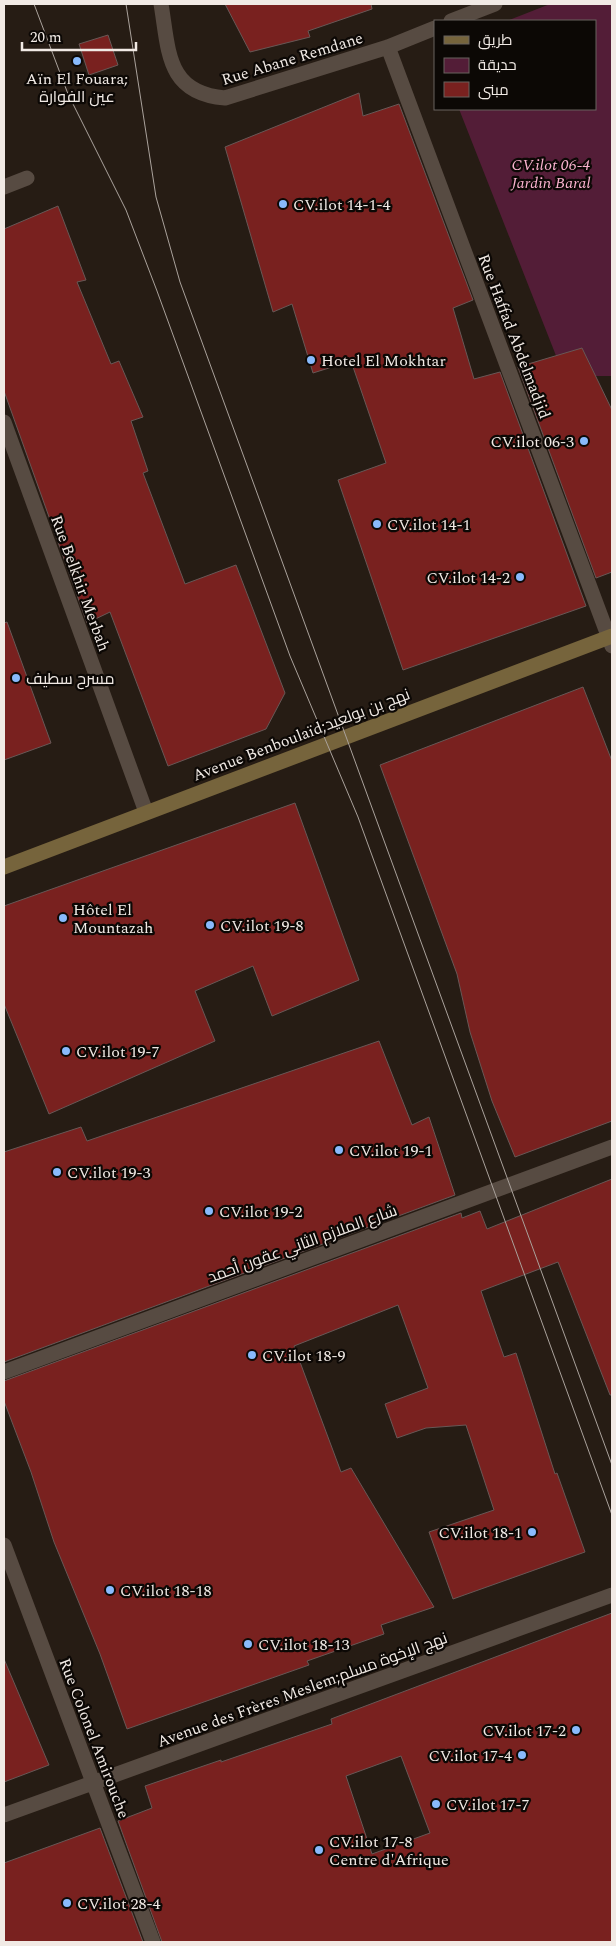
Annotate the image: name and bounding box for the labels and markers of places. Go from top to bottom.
marker: Aïn El Fouara; عين الفوارة [71,55,83,67]
place label: Aïn El Fouara; عين الفوارة [26,67,128,109]
place label: CV.ilot 14-1-4 [293,193,391,217]
marker: CV.ilot 14-1-4 [277,198,289,210]
place label: Hotel El Mokhtar [321,349,446,373]
marker: Hotel El Mokhtar [305,354,317,366]
place label: CV.ilot 06-3 [490,430,574,454]
marker: CV.ilot 06-3 [578,435,590,447]
place label: CV.ilot 14-1 [387,513,471,537]
marker: CV.ilot 14-1 [371,518,383,530]
place label: CV.ilot 14-2 [426,566,510,590]
marker: CV.ilot 14-2 [514,571,526,583]
place label: مسرح سطيف [26,667,115,691]
marker: مسرح سطيف [10,672,22,684]
place label: Hôtel El Mountazah [73,898,153,940]
marker: Hôtel El Mountazah [57,912,69,924]
place label: CV.ilot 19-8 [220,914,304,938]
marker: CV.ilot 19-8 [204,919,216,931]
place label: CV.ilot 19-7 [76,1040,160,1064]
marker: CV.ilot 19-7 [60,1045,72,1057]
place label: CV.ilot 19-1 [349,1139,433,1163]
marker: CV.ilot 19-1 [333,1144,345,1156]
place label: CV.ilot 19-3 [67,1161,151,1185]
marker: CV.ilot 19-3 [51,1166,63,1178]
place label: CV.ilot 19-2 [219,1200,303,1224]
marker: CV.ilot 19-2 [203,1205,215,1217]
place label: CV.ilot 18-9 [262,1344,346,1368]
marker: CV.ilot 18-9 [246,1349,258,1361]
place label: CV.ilot 18-1 [438,1521,522,1545]
marker: CV.ilot 18-1 [526,1526,538,1538]
place label: CV.ilot 18-18 [120,1579,212,1603]
marker: CV.ilot 18-18 [104,1584,116,1596]
place label: CV.ilot 18-13 [258,1633,350,1657]
marker: CV.ilot 18-13 [242,1638,254,1650]
place label: CV.ilot 17-2 [482,1719,566,1743]
marker: CV.ilot 17-2 [570,1724,582,1736]
place label: CV.ilot 17-4 [428,1744,512,1768]
marker: CV.ilot 17-4 [516,1749,528,1761]
place label: CV.ilot 17-7 [446,1793,530,1817]
marker: CV.ilot 17-7 [430,1798,442,1810]
place label: CV.ilot 17-8 Centre d'Afrique [329,1830,449,1872]
marker: CV.ilot 17-8 Centre d'Afrique [313,1844,325,1856]
place label: CV.ilot 28-4 [77,1892,161,1916]
marker: CV.ilot 28-4 [61,1897,73,1909]

